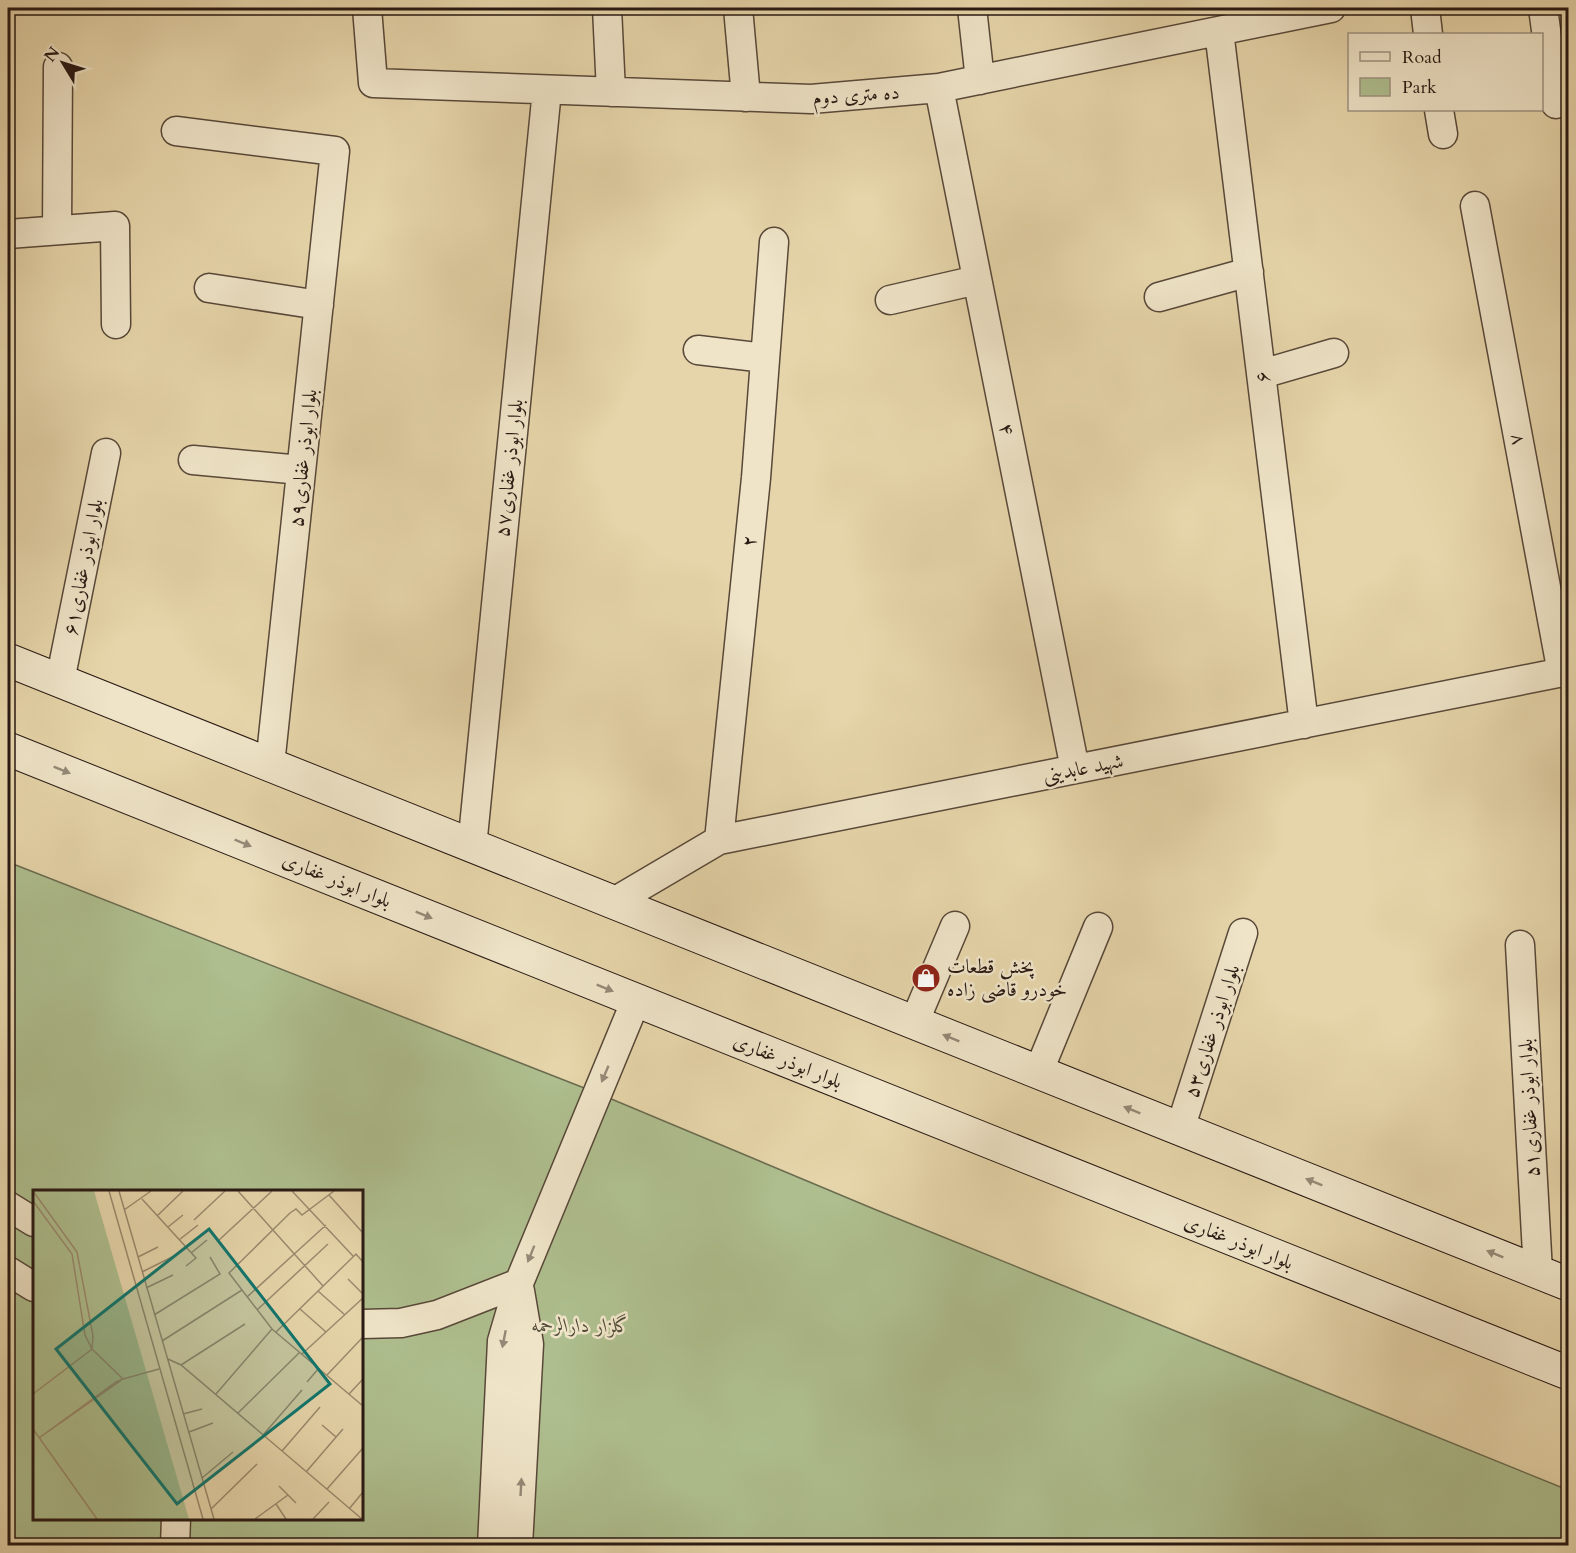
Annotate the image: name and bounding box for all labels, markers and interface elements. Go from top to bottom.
north arrow [33,33,93,93]
legend [1348,33,1543,111]
text: N [39,42,65,67]
text: Road [1402,45,1442,70]
text: Park [1402,75,1437,100]
street label: ده متری دوم [812,78,901,115]
street label: ۶ [1248,370,1276,384]
street label: بلوار ابوذر غفاری۵۹ [282,388,324,528]
street label: بلوار ابوذر غفاری۵۷ [488,398,530,538]
street label: ۴ [993,421,1021,437]
street label: ۸ [1505,431,1533,447]
street label: بلوار ابوذر غفاری۶۱ [57,496,109,638]
street label: ۲ [735,534,763,548]
street label: شهید عابدینی [1040,747,1126,789]
one-way arrow [53,766,71,775]
one-way arrow [234,839,252,848]
street label: بلوار ابوذر غفاری [278,846,396,914]
one-way arrow [415,911,433,920]
place label: پخش قطعات خودرو قاضی زاده [947,953,1067,1004]
street label: بلوار ابوذر غفاری۵۳ [1178,961,1246,1101]
shop icon: پخش قطعات خودرو قاضی زاده [910,962,942,994]
one-way arrow [596,984,614,993]
street label: بلوار ابوذر غفاری [729,1027,847,1095]
one-way arrow [942,1033,960,1042]
street label: بلوار ابوذر غفاری۵۱ [1512,1038,1546,1178]
one-way arrow [600,1065,610,1083]
one-way arrow [1123,1105,1141,1115]
one-way arrow [1304,1177,1322,1187]
inset map [33,1190,363,1520]
street label: بلوار ابوذر غفاری [1180,1208,1298,1276]
one-way arrow [526,1245,536,1263]
one-way arrow [1485,1249,1503,1259]
park label: گلزار دارالرحمه [532,1312,630,1339]
one-way arrow [499,1330,508,1349]
one-way arrow [516,1478,525,1497]

